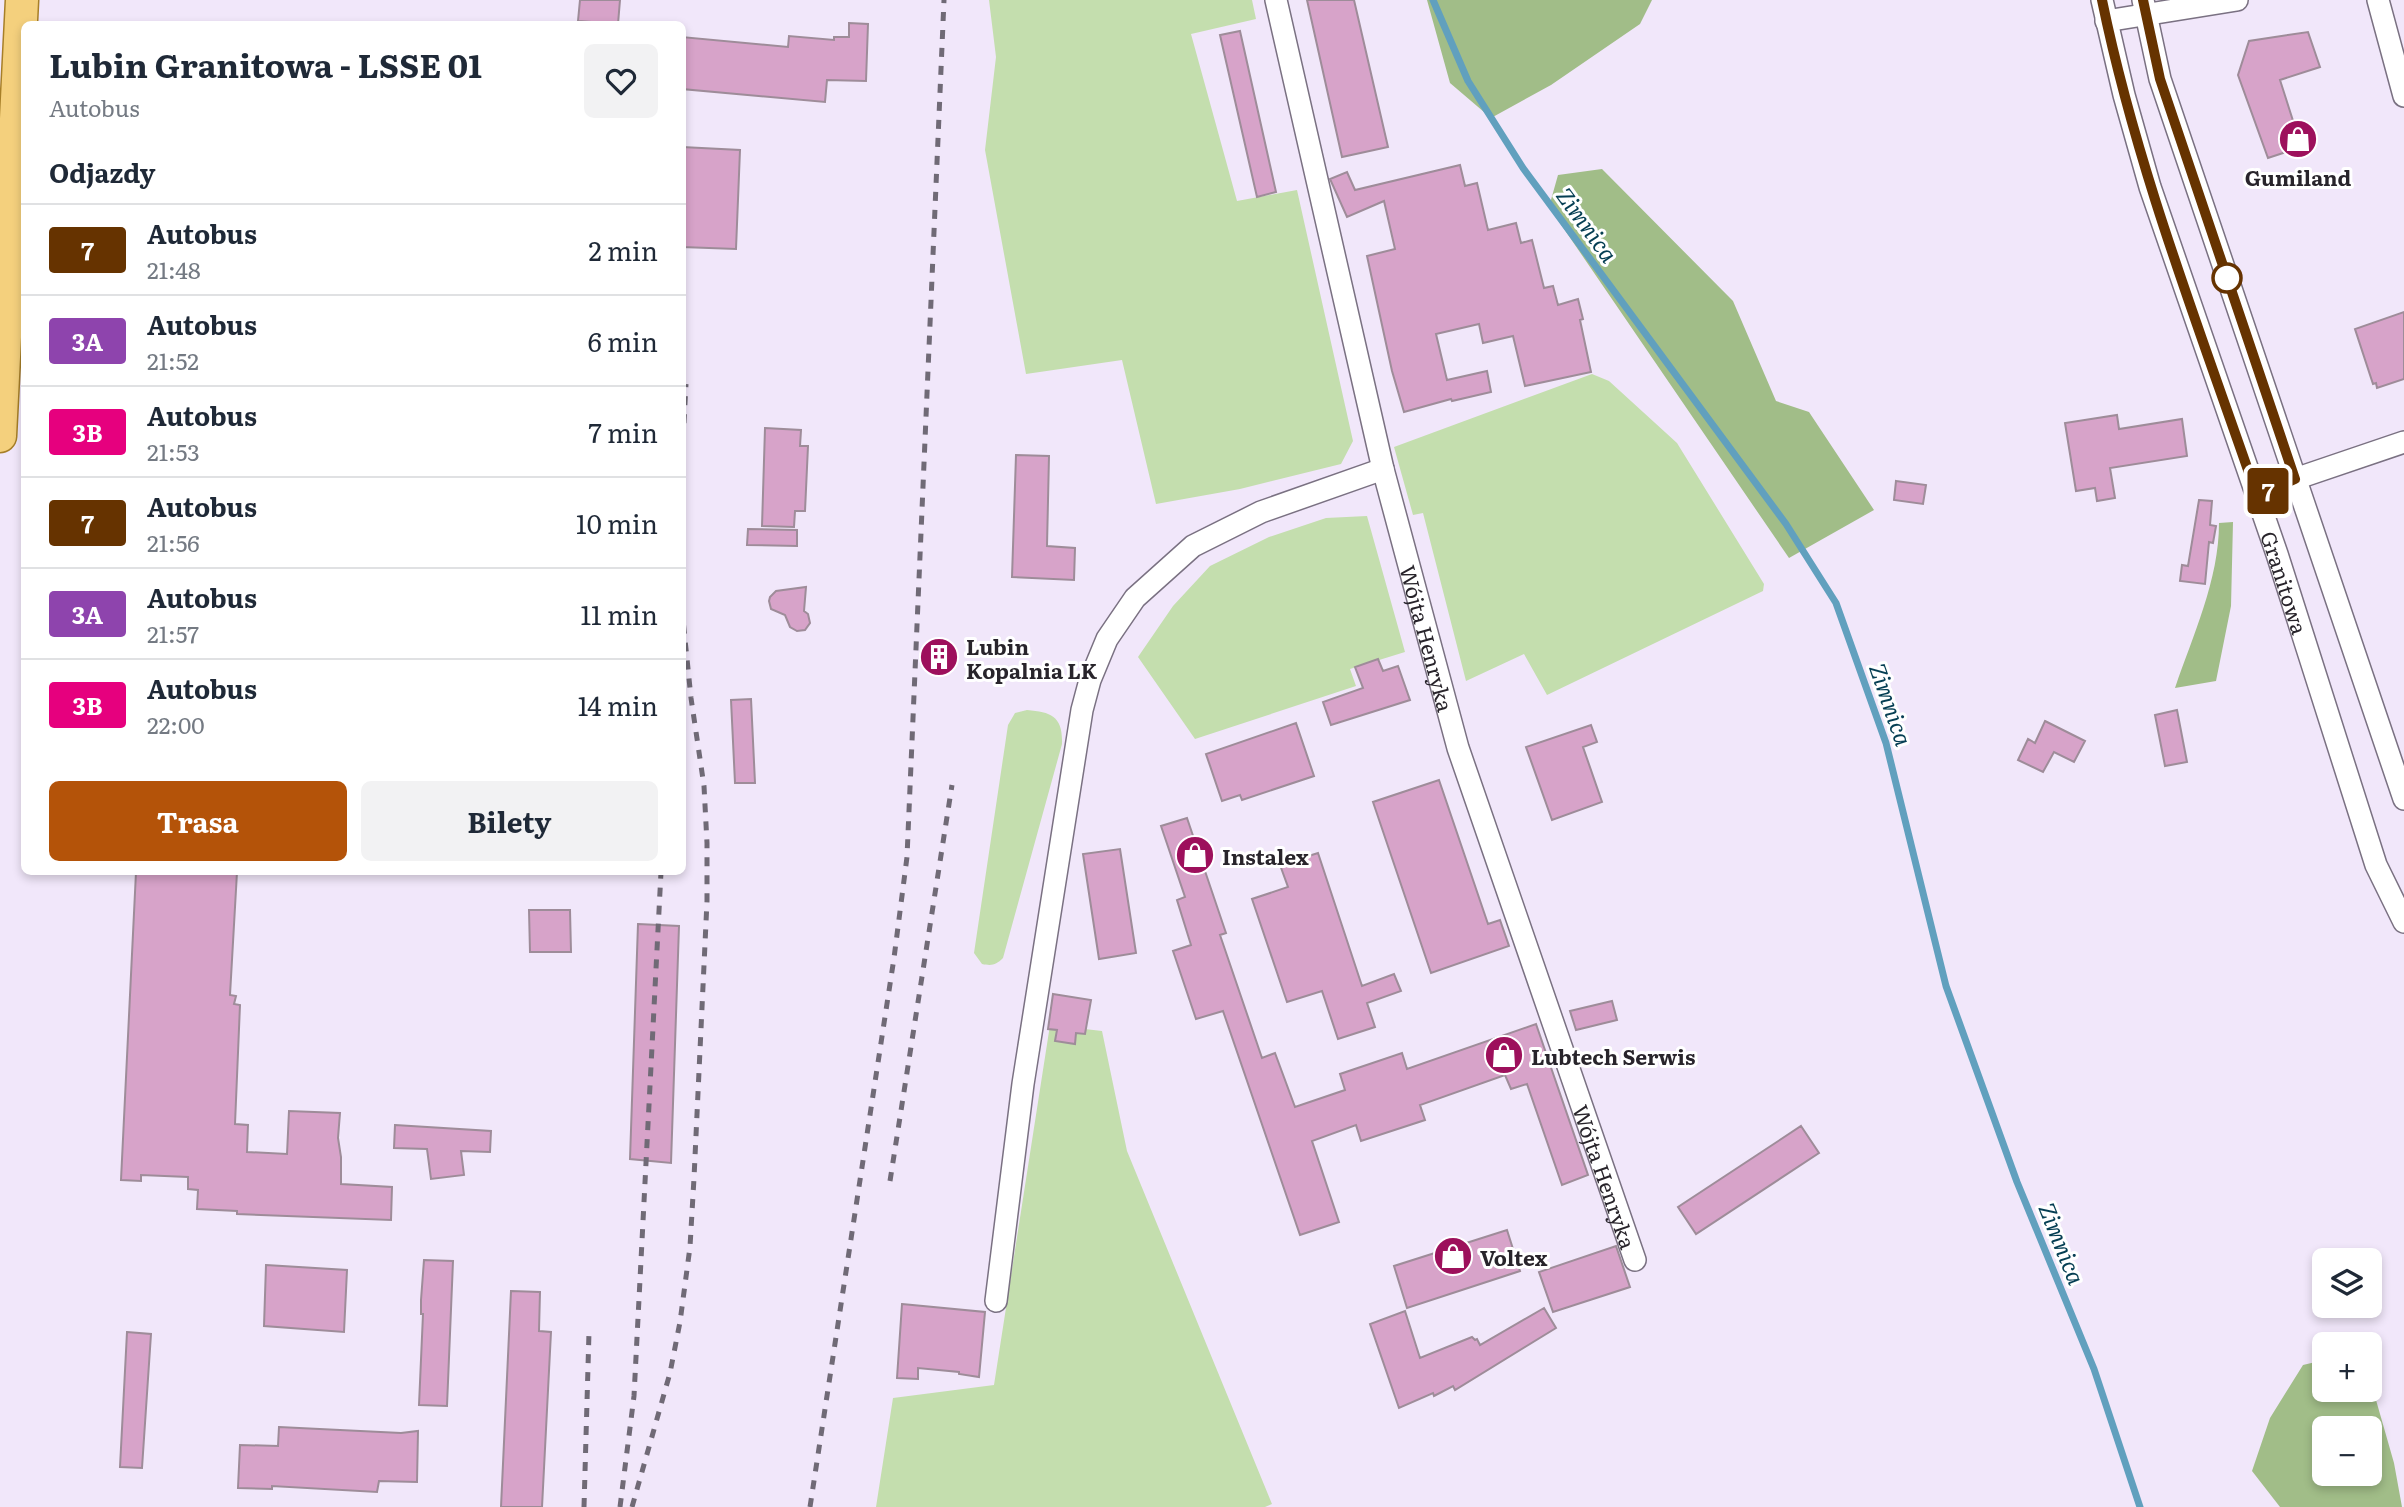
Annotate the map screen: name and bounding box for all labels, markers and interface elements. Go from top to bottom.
text: Lubin Granitowa - LSSE 01 [49,39,482,88]
button: heart [584,44,658,118]
text: Autobus [49,90,140,124]
shop icon: Gumiland [2277,118,2319,160]
text: Odjazdy [49,152,155,191]
place label: Gumiland [2245,161,2352,192]
water label: Zimnica [1549,179,1627,269]
text: Autobus [147,213,257,252]
text: 2 min [589,230,658,269]
text: 7 [81,232,94,267]
text: 21:48 [147,252,201,286]
unlabelled marker [2212,263,2242,293]
text: Autobus [147,304,257,343]
text: 6 min [588,321,658,360]
text: 3A [72,323,103,358]
text: 21:52 [147,343,199,377]
text: Autobus [147,395,257,434]
text: 7 min [589,412,658,451]
text: 3B [73,414,102,449]
text: 21:53 [147,434,200,468]
line badge: 7 [2245,468,2291,514]
text: 7 [2261,473,2275,508]
text: Autobus [147,486,257,525]
text: 10 min [576,503,658,542]
text: 7 [81,505,94,540]
text: 21:56 [147,525,200,559]
street label: Granitowa [2255,526,2317,638]
street label: Wójta Henryka [1394,561,1463,715]
text: Autobus [147,577,257,616]
text: 11 min [581,594,658,633]
text: 3A [72,596,103,631]
text: 21:57 [147,616,199,650]
place label: Lubin Kopalnia LK [966,630,1098,685]
building icon: Lubin Kopalnia LK [918,636,960,678]
water label: Zimnica [1862,658,1922,750]
text: Autobus [147,668,257,707]
text: 14 min [578,685,658,724]
text: 3B [73,687,102,722]
text: 22:00 [147,707,205,741]
button: Trasa [49,781,347,861]
button: Bilety [361,781,658,861]
shop icon: Instalex [1174,834,1216,876]
place label: Instalex [1222,840,1309,871]
shop icon: Lubtech Serwis [1483,1034,1525,1076]
place label: Lubtech Serwis [1531,1040,1695,1071]
street label: Wójta Henryka [1567,1100,1645,1253]
water label: Zimnica [2031,1197,2095,1289]
shop icon: Voltex [1432,1235,1474,1277]
place label: Voltex [1480,1241,1548,1272]
map controls [2312,1248,2382,1486]
button: layers [2312,1248,2382,1318]
button: + [2312,1332,2382,1402]
button: − [2312,1416,2382,1486]

